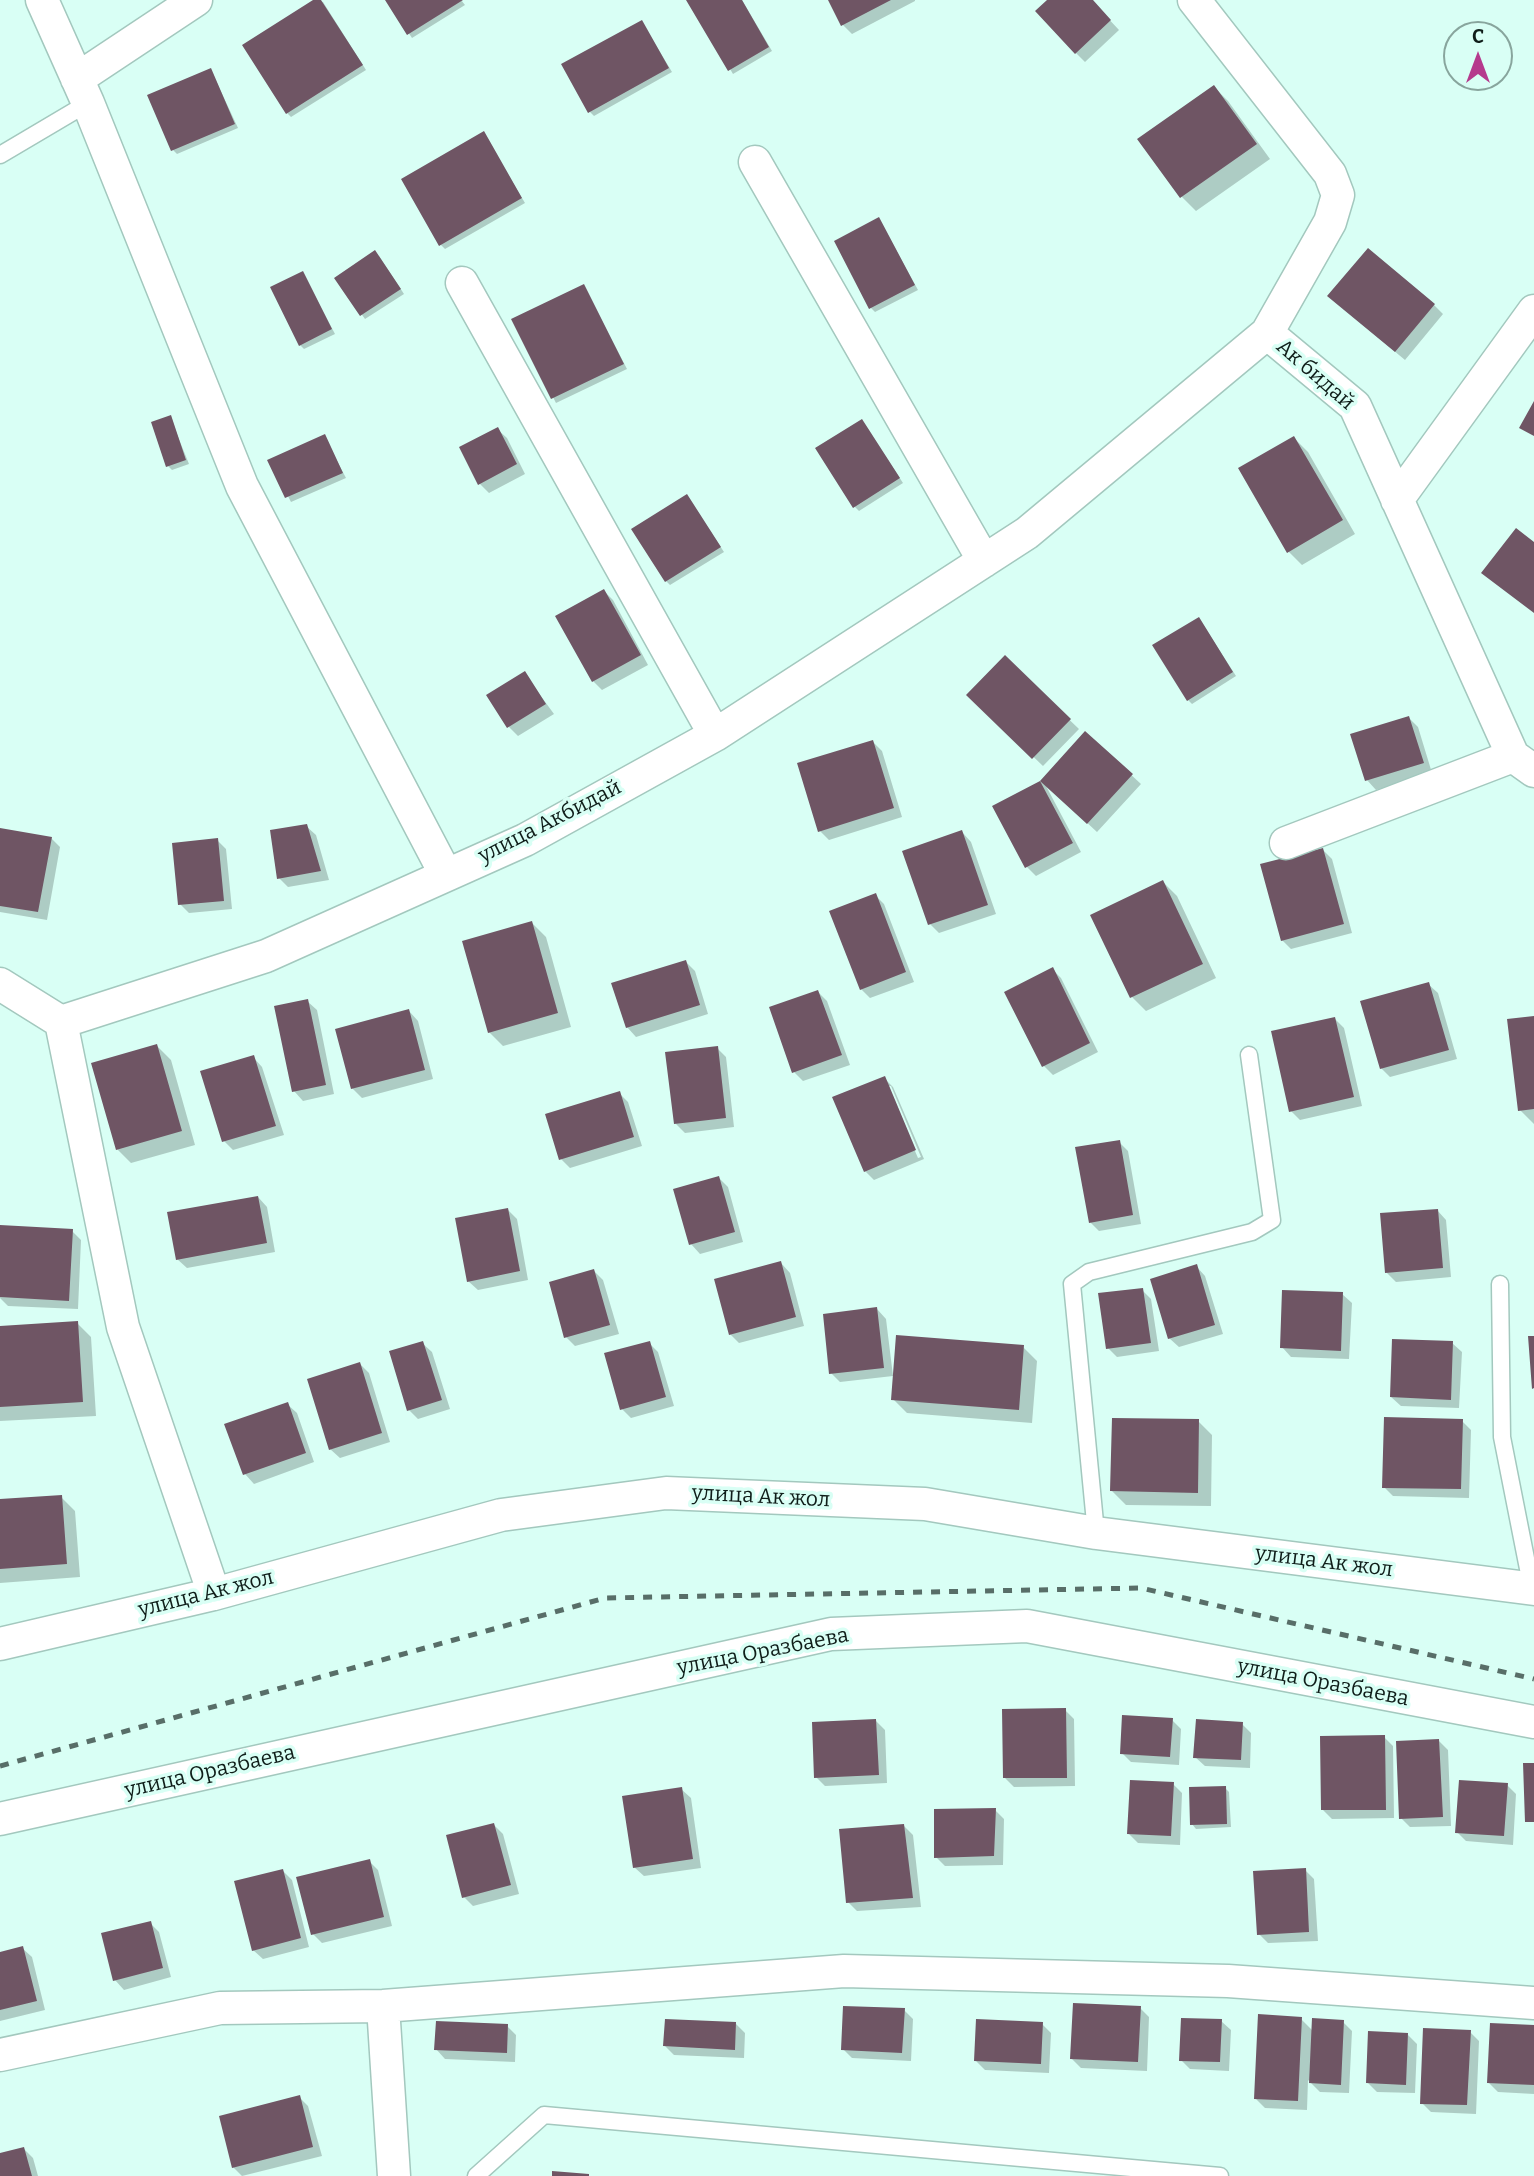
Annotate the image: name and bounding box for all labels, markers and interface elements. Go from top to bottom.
north arrow [1443,21,1513,91]
text: С [1472,25,1484,48]
street label: Ак бидай [1271,334,1359,416]
street label: улица Акбидай [474,775,626,869]
street label: улица Ак жол [691,1481,831,1513]
street label: улица Ак жол [1254,1541,1394,1583]
street label: улица Ак жол [136,1565,276,1623]
street label: улица Оразбаева [675,1623,851,1681]
street label: улица Оразбаева [1235,1654,1411,1712]
street label: улица Оразбаева [122,1740,298,1804]

